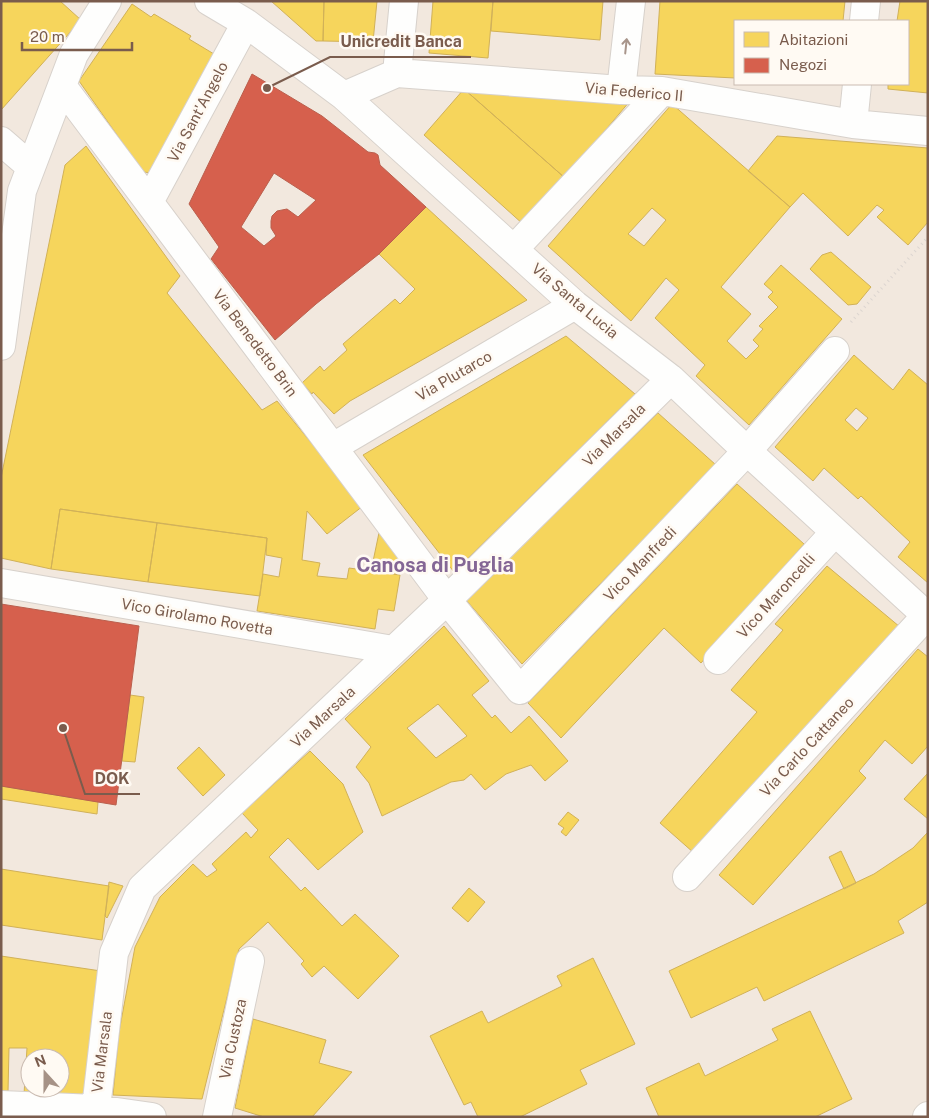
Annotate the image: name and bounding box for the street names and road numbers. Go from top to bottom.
street label: Via Sant'Angelo [164,59,231,165]
street label: Via Federico II [584,79,684,104]
street label: Via Santa Lucia [529,260,622,342]
street label: Via Benedetto Brin [210,286,301,400]
street label: Via Plutarco [413,347,495,404]
street label: Via Marsala [579,400,649,470]
street label: Vico Manfredi [600,523,679,604]
street label: Vico Maroncelli [733,550,818,641]
street label: Vico Girolamo Rovetta [120,595,274,638]
street label: Via Marsala [287,683,358,751]
street label: Via Carlo Cattaneo [756,694,857,800]
street label: Via Custoza [216,997,249,1081]
street label: Via Marsala [88,1010,115,1094]

